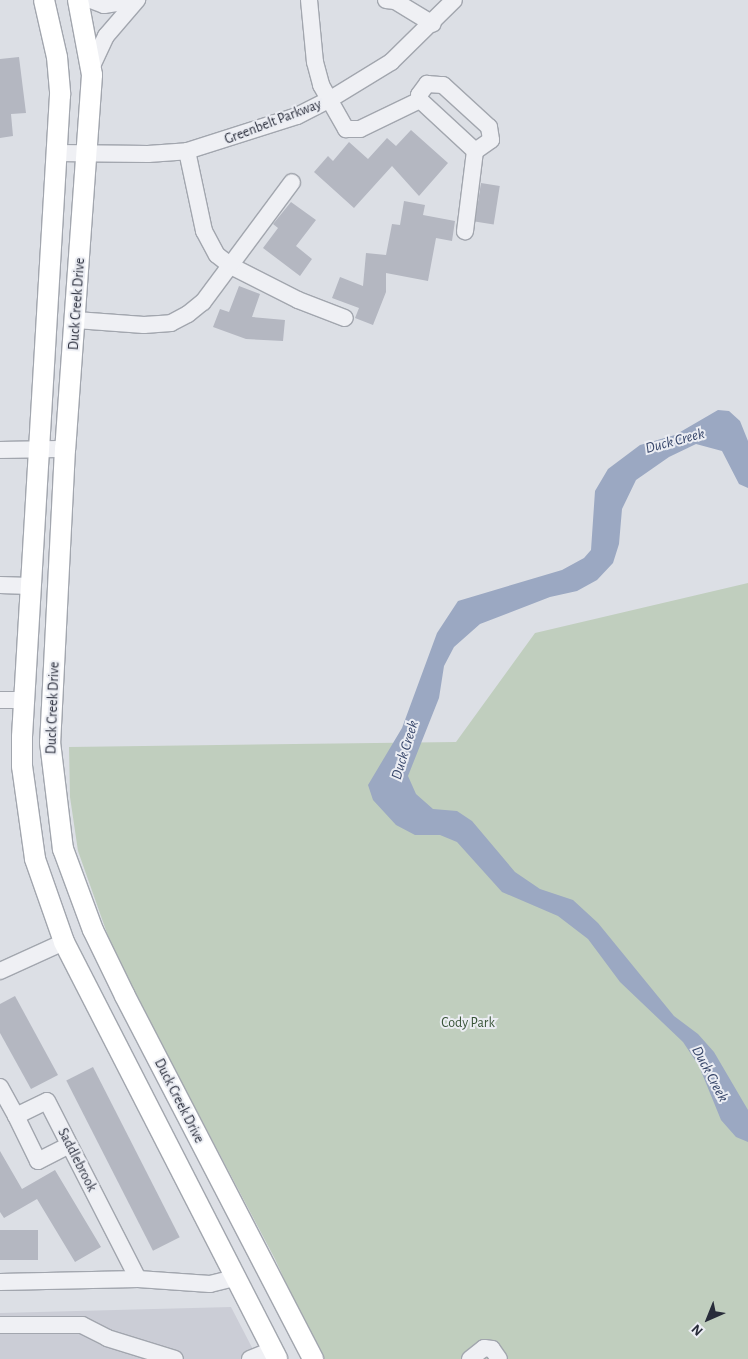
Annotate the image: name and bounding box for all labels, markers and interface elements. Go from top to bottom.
street label: Greenbelt Parkway [222,96,324,148]
street label: Duck Creek Drive [65,257,89,351]
water label: Duck Creek [643,424,707,458]
street label: Duck Creek Drive [43,661,63,755]
water label: Duck Creek [387,718,423,782]
park label: Cody Park [441,1015,495,1031]
water label: Duck Creek [688,1043,732,1105]
street label: Duck Creek Drive [151,1056,207,1146]
street label: Saddlebrook [54,1125,100,1195]
north arrow [683,1294,733,1344]
text: N [689,1321,706,1338]

